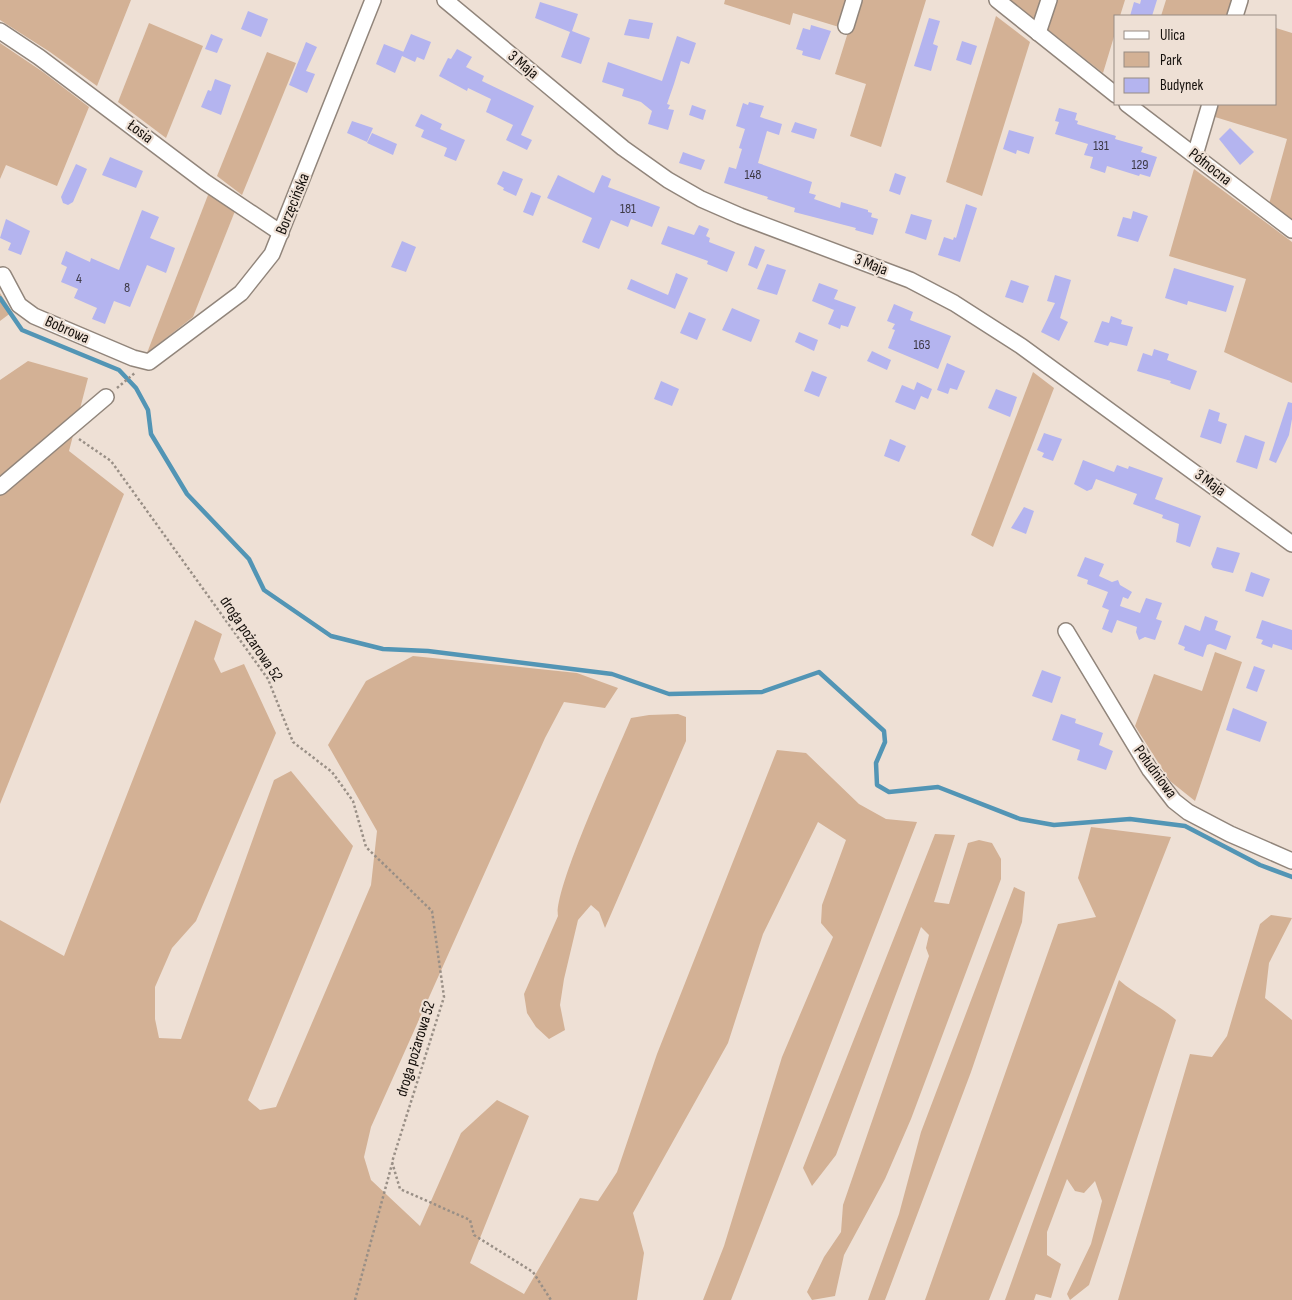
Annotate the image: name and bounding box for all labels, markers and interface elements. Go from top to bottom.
legend [1114,15,1277,105]
text: Ulica [1160,26,1185,45]
street label: 3 Maja [504,47,542,83]
text: Park [1160,51,1182,70]
text: Budynek [1160,76,1203,95]
street label: Łosia [123,116,157,148]
house number: 131 [1093,137,1109,154]
street label: Północna [1185,144,1235,190]
house number: 129 [1131,156,1149,173]
house number: 148 [745,166,761,183]
street label: Borzęcińska [272,171,314,237]
house number: 181 [620,200,636,217]
street label: 3 Maja [852,250,890,280]
house number: 4 [76,270,82,287]
house number: 8 [124,279,130,296]
street label: Bobrowa [42,312,92,348]
house number: 163 [914,336,931,353]
street label: 3 Maja [1191,465,1229,501]
street label: droga pożarowa 52 [215,593,287,685]
street label: Południowa [1129,742,1181,802]
street label: droga pożarowa 52 [392,999,440,1099]

